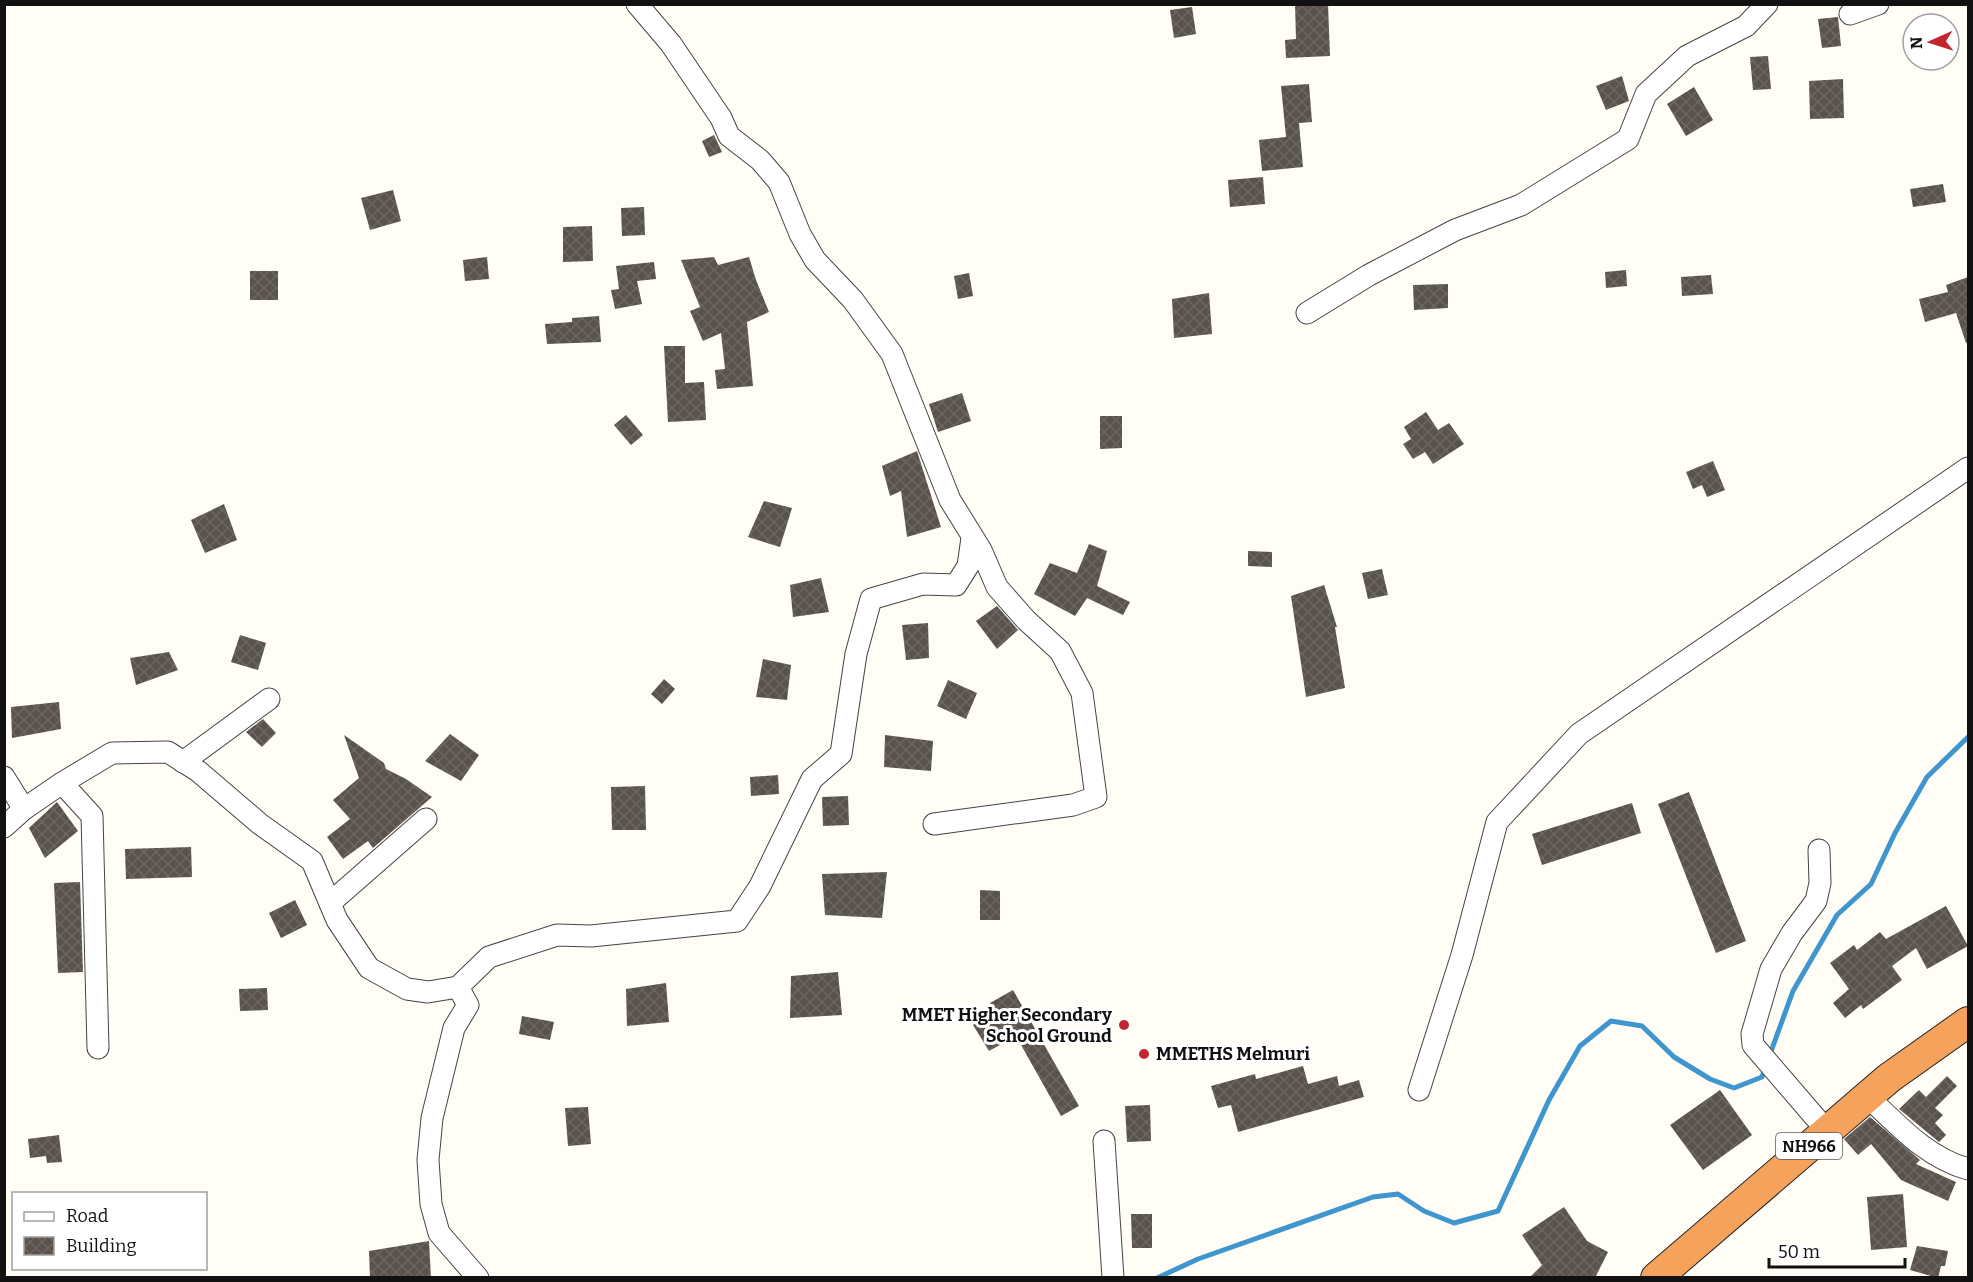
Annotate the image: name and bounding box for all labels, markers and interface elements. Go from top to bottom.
north arrow [1901,12,1961,72]
text: N [1907,36,1926,49]
place label: MMET Higher Secondary School Ground [902,1004,1113,1047]
marker: MMET Higher Secondary School Ground [1117,1018,1131,1032]
place label: MMETHS Melmuri [1156,1043,1310,1065]
marker: MMETHS Melmuri [1137,1047,1151,1061]
road number: NH966 [1776,1133,1842,1159]
legend [12,1192,207,1270]
text: Road [66,1205,109,1227]
scale bar [1769,1231,1906,1269]
text: Building [66,1235,137,1257]
text: 50 m [1778,1241,1820,1263]

